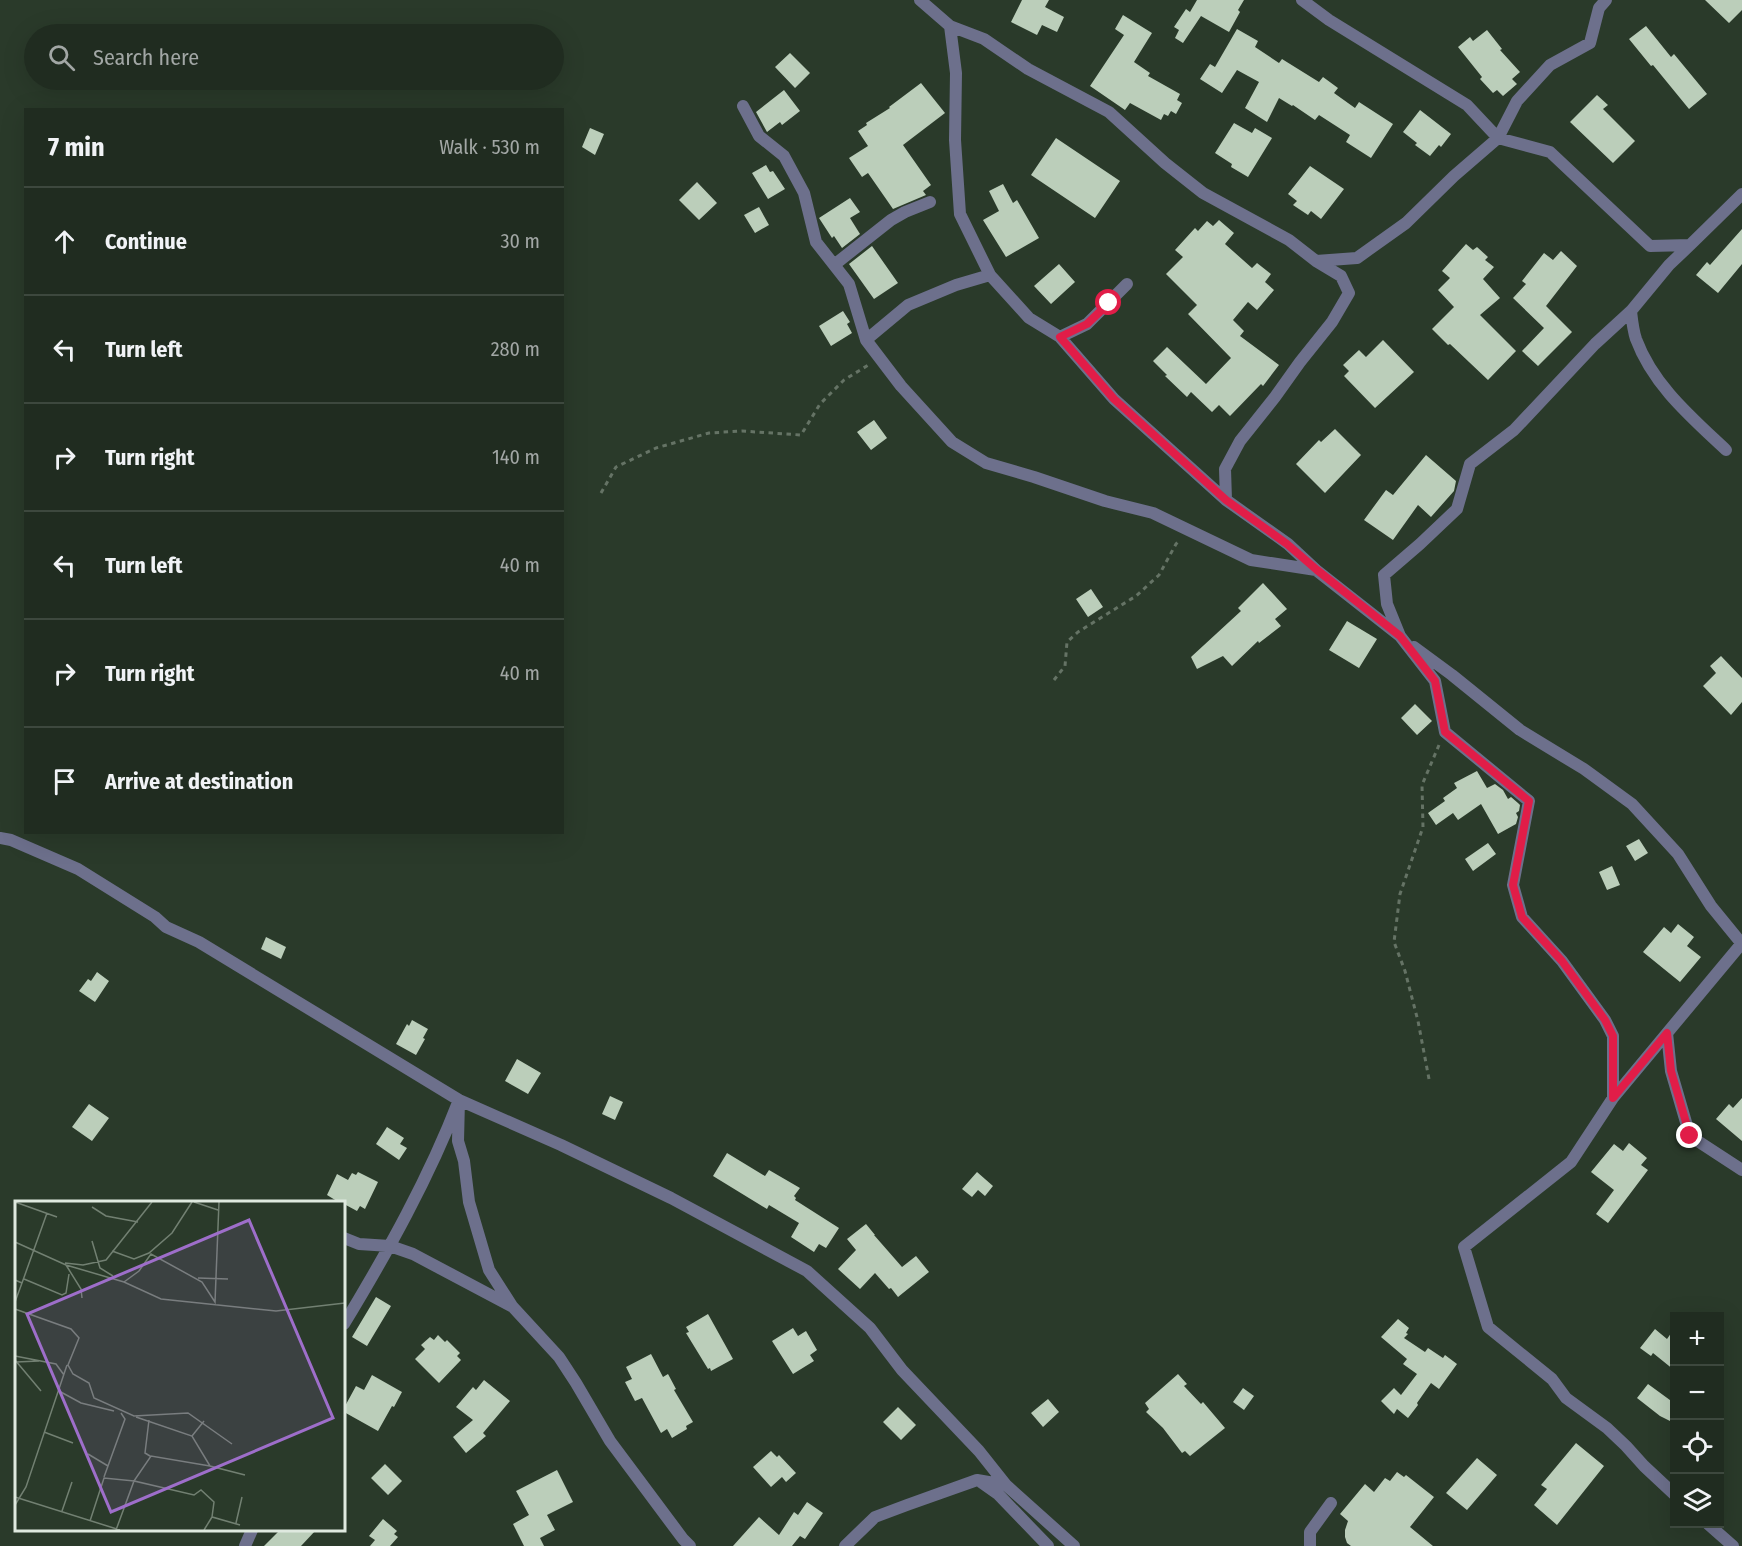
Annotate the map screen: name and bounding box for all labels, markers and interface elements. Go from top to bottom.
search box [24,24,564,90]
icon: search [45,41,78,74]
text: Search here [93,44,199,71]
text: 7 min [48,132,105,163]
text: Walk · 530 m [439,135,540,159]
icon: ahead [48,225,81,258]
text: Continue [105,228,187,255]
text: 30 m [500,229,540,253]
route start [1095,289,1121,315]
icon: left [48,333,81,366]
text: Turn left [105,336,183,363]
text: 280 m [491,337,540,361]
icon: right [48,441,81,474]
text: Turn right [105,444,194,471]
text: 140 m [492,445,540,469]
icon: left [48,549,81,582]
text: Turn left [105,552,183,579]
text: 40 m [500,553,540,577]
icon: right [48,657,81,690]
text: Turn right [105,660,194,687]
text: 40 m [500,661,540,685]
icon: arrive [48,765,81,798]
text: Arrive at destination [105,768,293,795]
route end [1676,1122,1702,1148]
inset map [15,1201,345,1531]
map controls [1670,1312,1724,1528]
button: + [1670,1312,1724,1366]
button: − [1670,1366,1724,1420]
button: locate [1670,1420,1724,1474]
button: layers [1670,1474,1724,1528]

